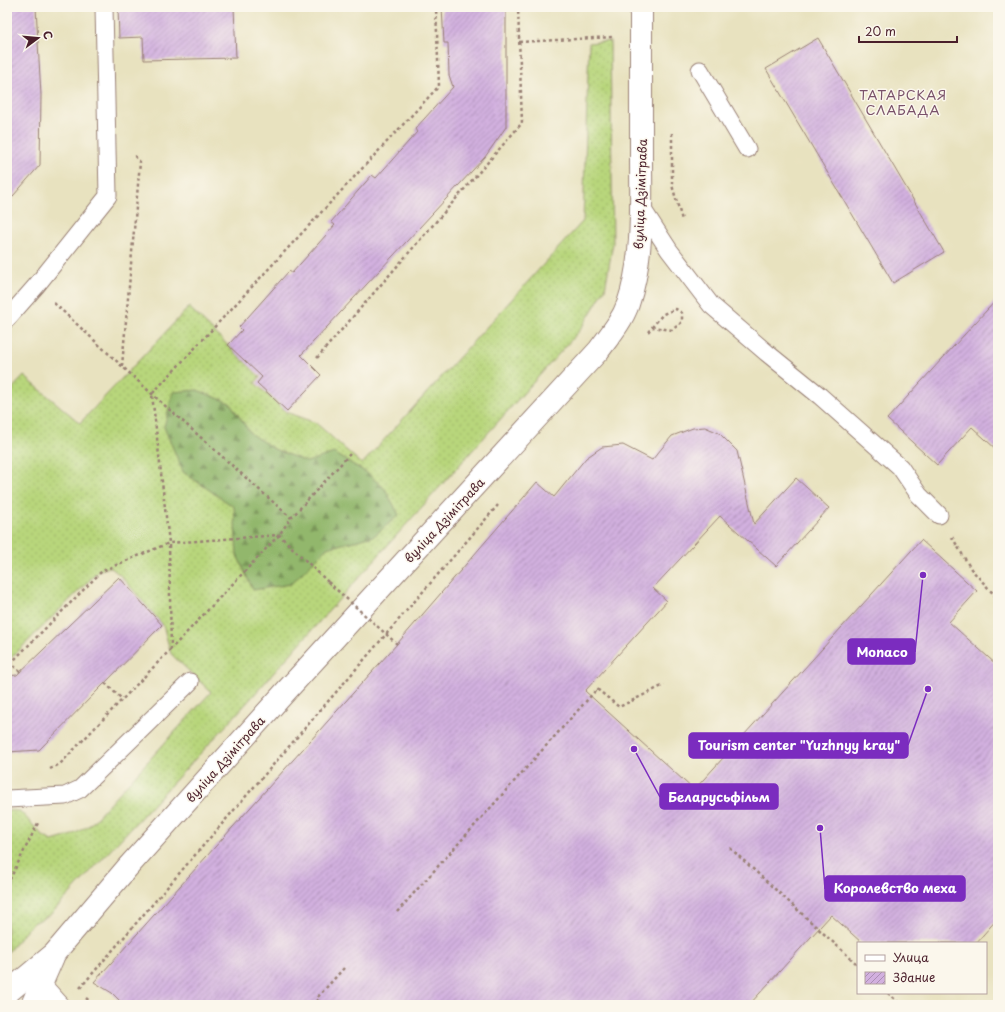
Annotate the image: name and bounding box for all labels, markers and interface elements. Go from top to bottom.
north arrow [18,18,58,58]
scale bar [859,18,957,44]
text: 20 m [865,22,896,40]
text: С [39,29,57,41]
district label: ТАТАРСКАЯ СЛАБАДА [859,85,947,119]
street label: вуліца Дзімітрава [629,138,651,250]
street label: вуліца Дзімітрава [400,473,489,567]
callout: Monaco [848,639,915,664]
text: Monaco [856,642,908,661]
street label: вуліца Дзімітрава [181,712,269,806]
callout: Tourism center "Yuzhnyy kray" [689,733,908,758]
text: Tourism center "Yuzhnyy kray" [698,735,900,754]
callout: Беларусьфільм [660,784,778,809]
text: Беларусьфільм [668,787,770,806]
callout: Королевство меха [825,876,965,901]
text: Королевство меха [833,878,957,897]
legend [857,942,987,994]
text: Улица [893,948,929,966]
text: Здание [893,968,935,986]

